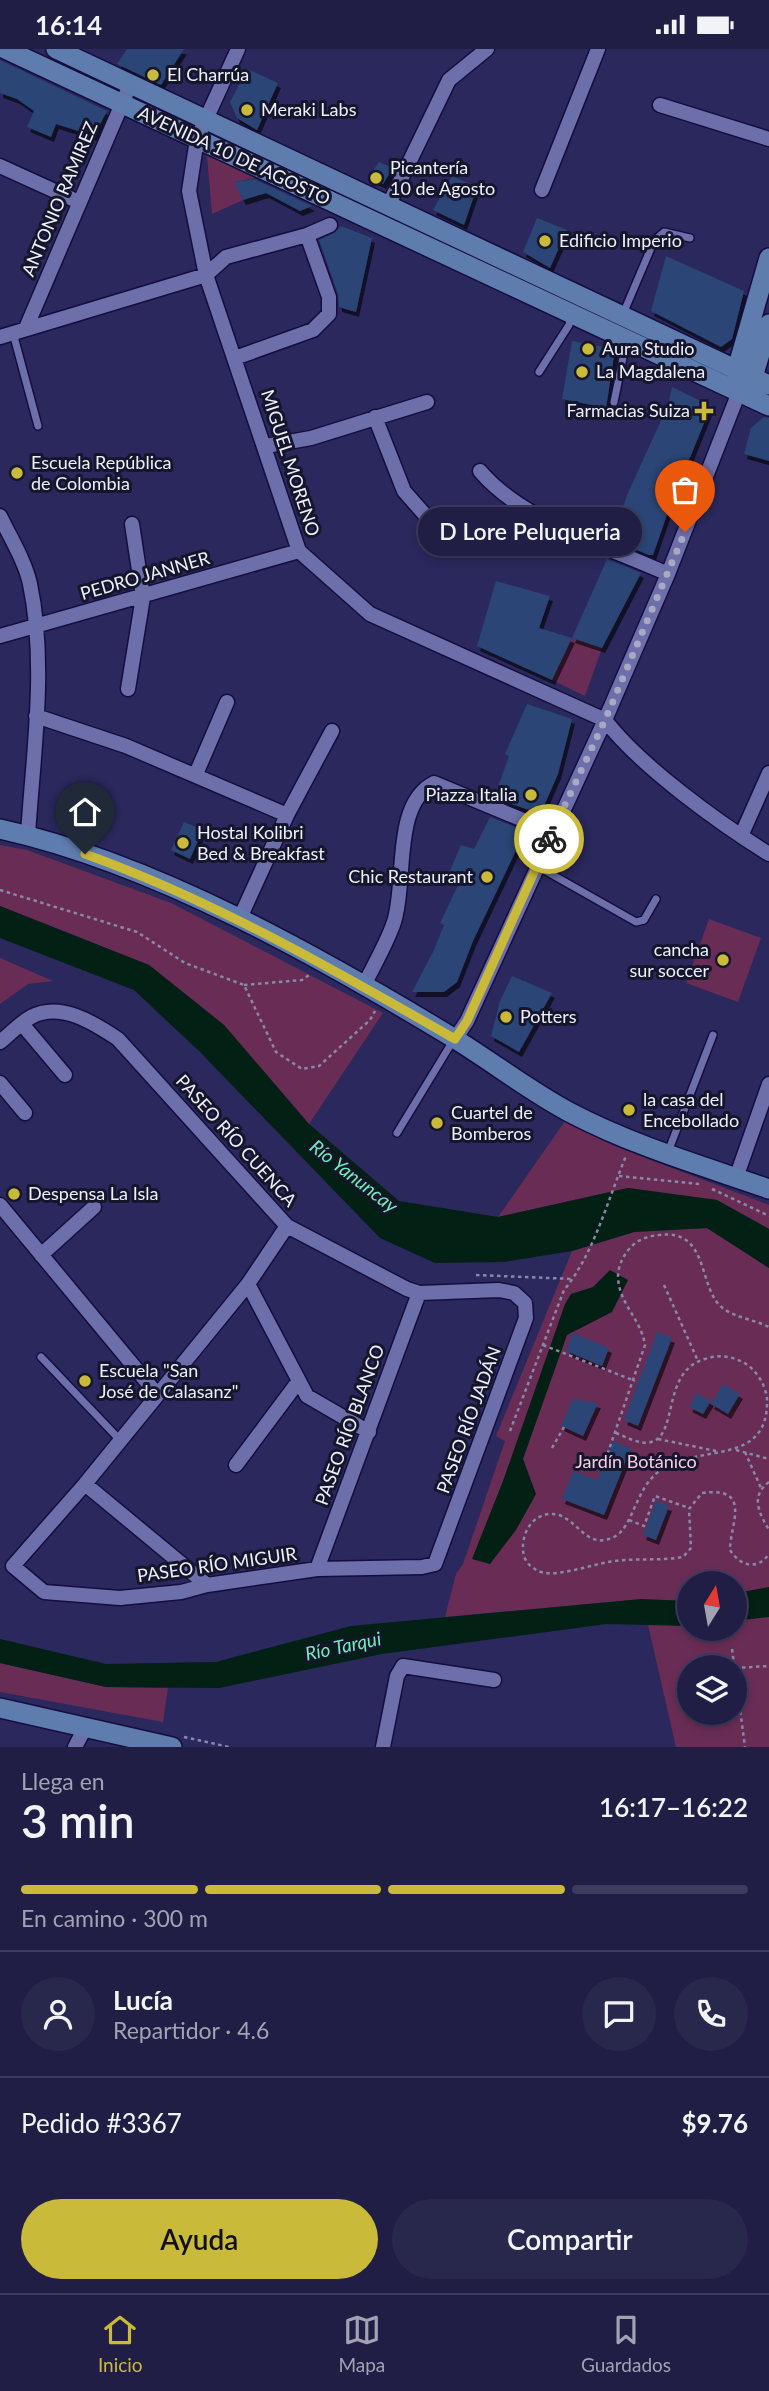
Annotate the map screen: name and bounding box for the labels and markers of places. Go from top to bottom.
place label: El Charrúa [167,63,249,85]
marker: El Charrúa [145,67,161,83]
place label: Meraki Labs [261,98,357,120]
marker: Meraki Labs [239,102,255,118]
place label: Picantería 10 de Agosto [390,156,495,199]
marker: Picantería 10 de Agosto [368,170,384,186]
place label: Edificio Imperio [559,229,682,251]
marker: Edificio Imperio [537,233,553,249]
place label: Aura Studio [602,337,694,359]
marker: Aura Studio [580,341,596,357]
place label: La Magdalena [596,360,705,382]
marker: La Magdalena [574,364,590,380]
place label: Farmacias Suiza [567,399,690,421]
marker: Farmacias Suiza [696,403,712,419]
place label: Escuela República de Colombia [31,451,172,494]
pin [655,460,715,532]
marker: Escuela República de Colombia [9,465,25,481]
callout: D Lore Peluqueria [419,507,643,557]
pin [55,782,115,854]
place label: Piazza Italia [425,783,517,805]
marker: Piazza Italia [523,787,539,803]
place label: Hostal Kolibri Bed & Breakfast [197,821,325,864]
marker: Hostal Kolibri Bed & Breakfast [175,835,191,851]
place label: Chic Restaurant [348,865,474,887]
marker: Chic Restaurant [479,869,495,885]
place label: cancha sur soccer [629,938,709,981]
marker: cancha sur soccer [715,952,731,968]
place label: Potters [520,1005,577,1027]
marker: Potters [498,1009,514,1025]
place label: la casa del Encebollado [643,1088,739,1131]
place label: Cuartel de Bomberos [451,1101,533,1144]
marker: la casa del Encebollado [621,1102,637,1118]
marker: Cuartel de Bomberos [429,1115,445,1131]
place label: Despensa La Isla [28,1182,158,1204]
marker: Despensa La Isla [6,1186,22,1202]
place label: Escuela "San José de Calasanz" [99,1359,238,1402]
marker: Escuela "San José de Calasanz" [77,1373,93,1389]

